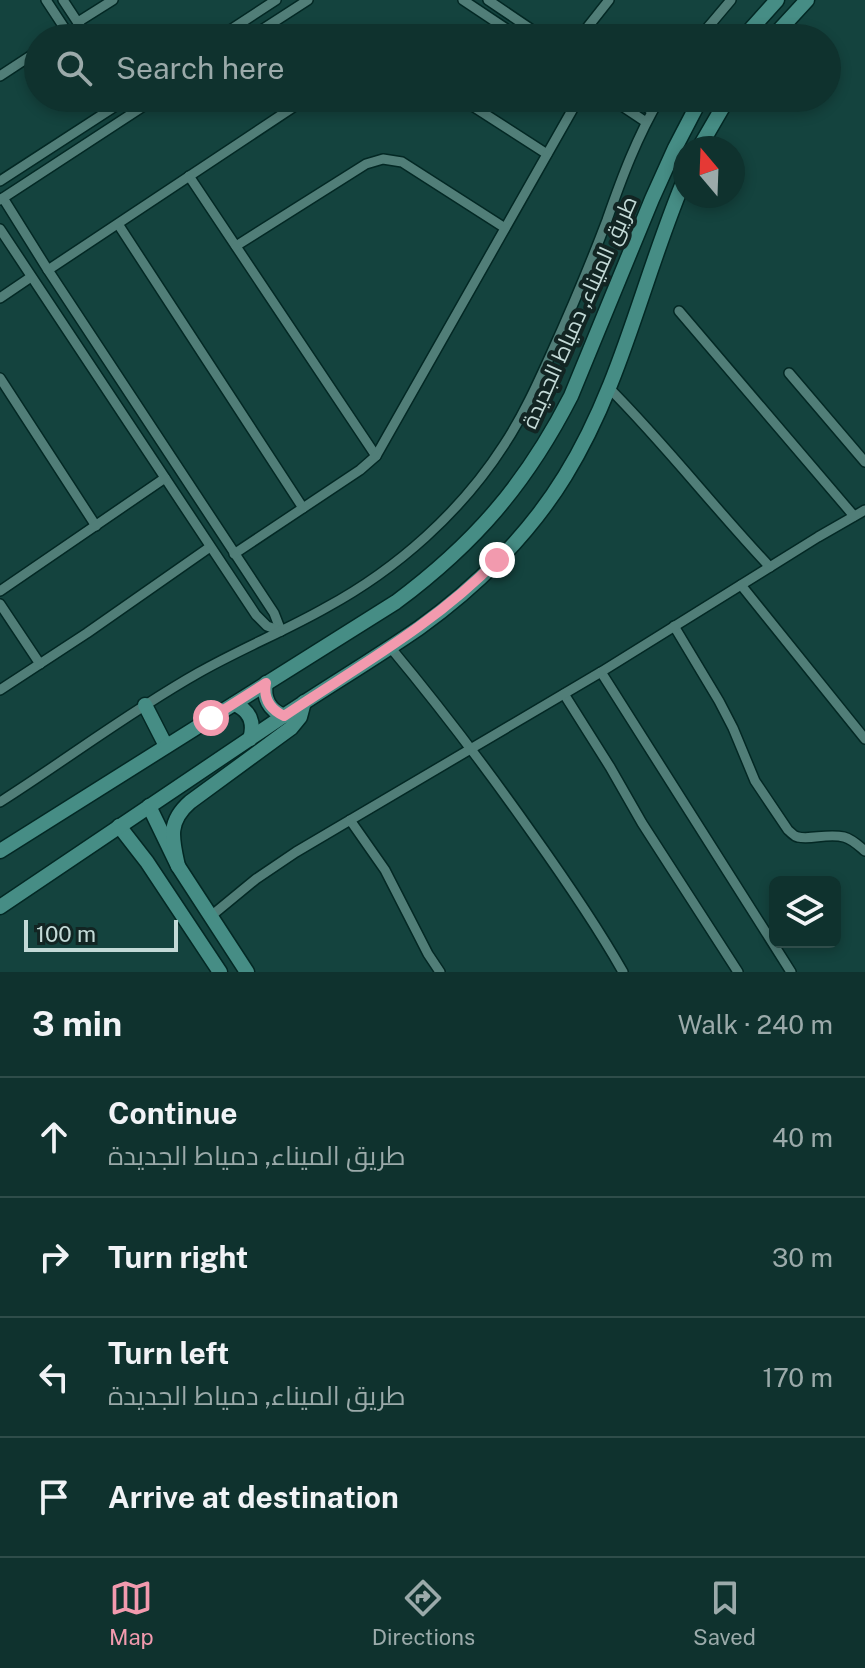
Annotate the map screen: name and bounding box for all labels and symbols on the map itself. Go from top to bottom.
north arrow [673,136,745,208]
street label: طريق الميناء, دمياط الجديدة [516,192,643,433]
route end [479,542,515,578]
route start [193,700,229,736]
scale bar [24,916,178,952]

